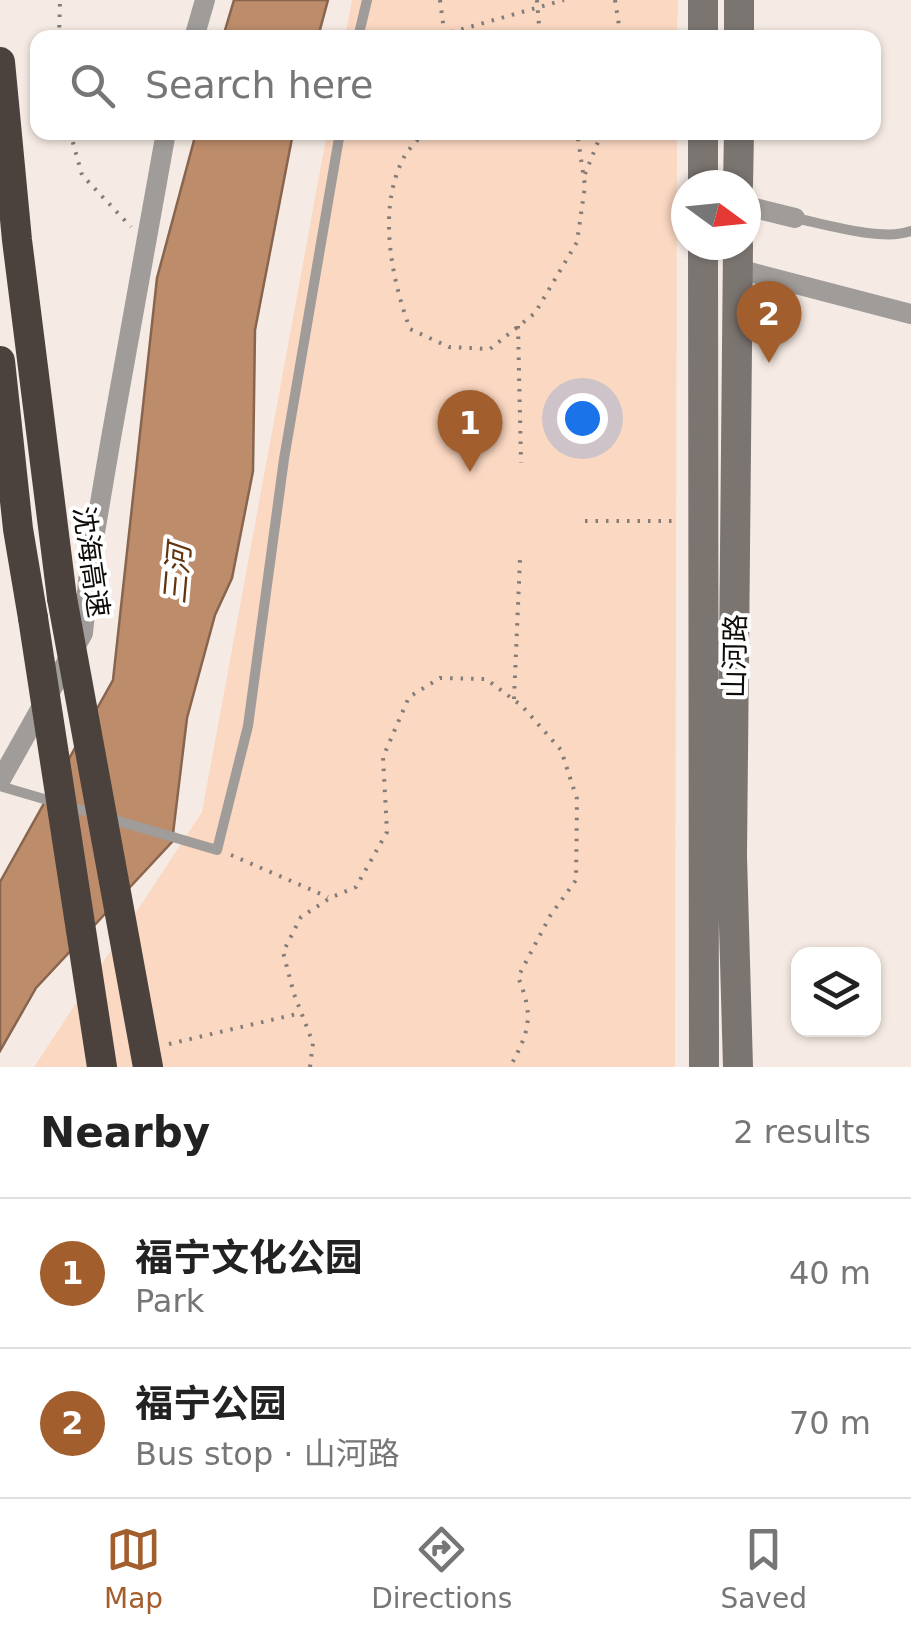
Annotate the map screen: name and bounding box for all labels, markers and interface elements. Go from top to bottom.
search box [30,30,881,140]
icon: search [65,58,120,113]
text: Search here [145,63,373,107]
north arrow [671,170,761,260]
pin: 2 [736,280,802,363]
pin: 1 [438,390,502,472]
your location [557,393,608,444]
street label: 沈海高速 [67,504,115,620]
water label: 三河 [157,538,197,605]
street label: 山河路 [718,614,752,698]
map controls [791,947,881,1037]
button: layers [791,947,881,1037]
text: Nearby [40,1108,210,1157]
text: 2 results [733,1113,871,1151]
text: 福宁文化公园 [135,1236,363,1280]
text: 1 [61,1254,84,1292]
text: 40 m [789,1254,871,1292]
text: Park [135,1282,204,1320]
text: 福宁公园 [135,1382,287,1426]
text: 2 [61,1404,84,1442]
text: 70 m [789,1404,871,1442]
text: Bus stop · 山河路 [135,1435,400,1473]
tab: Map [104,1522,163,1615]
tab: Directions [371,1522,512,1615]
tab: Saved [720,1522,807,1615]

